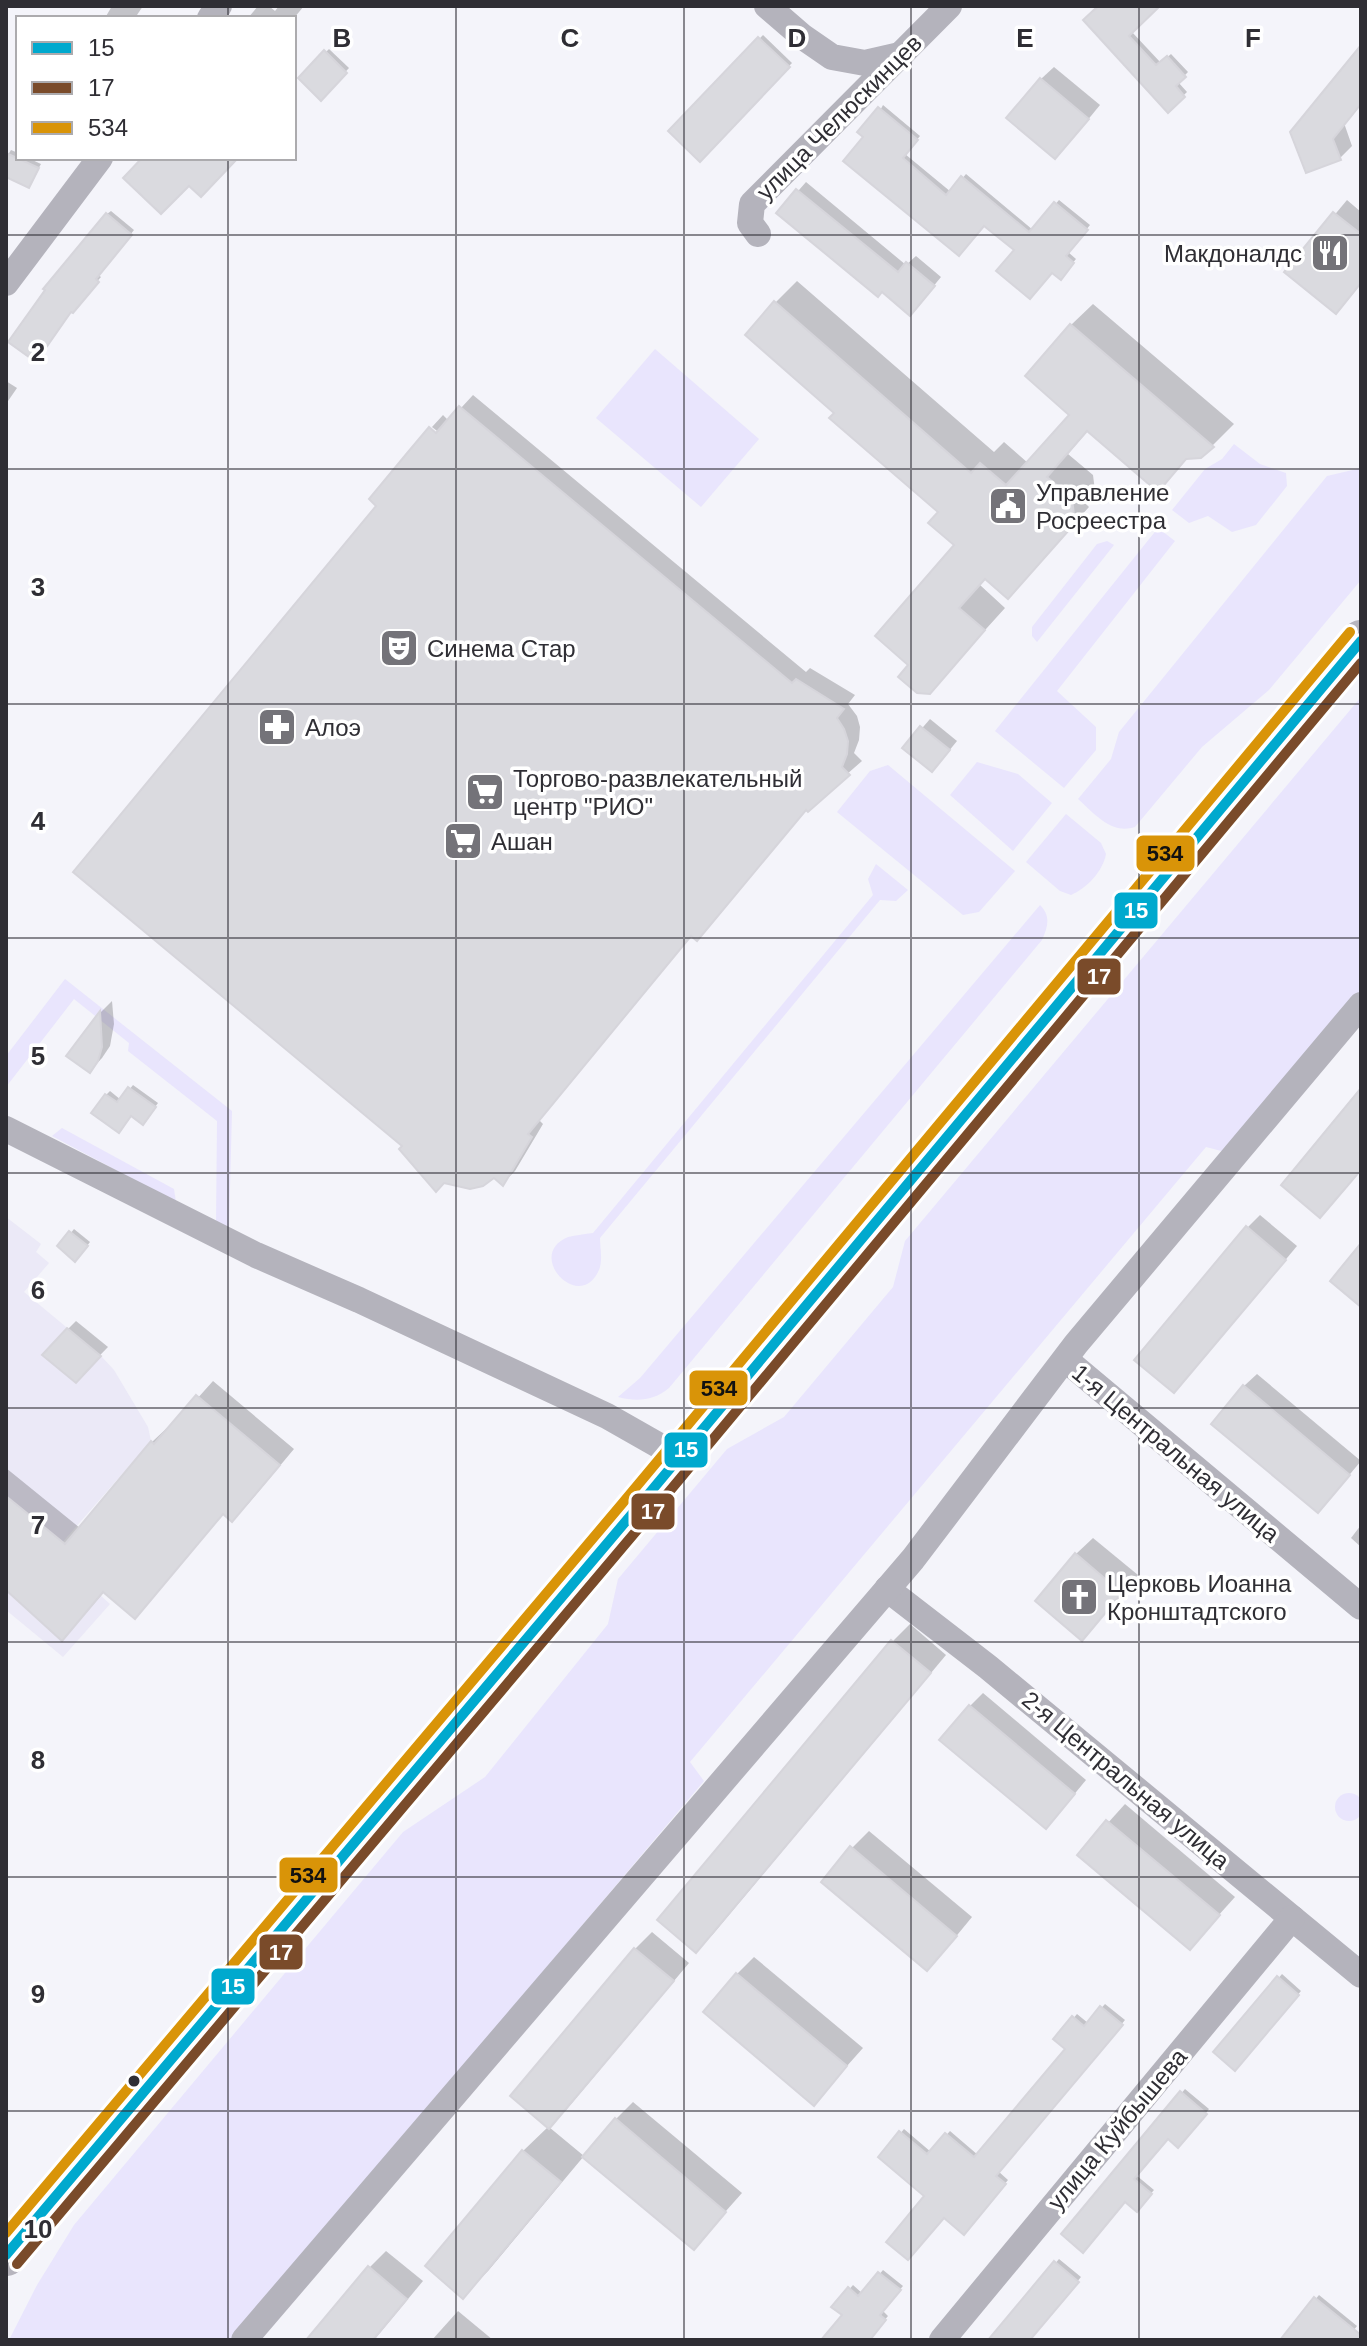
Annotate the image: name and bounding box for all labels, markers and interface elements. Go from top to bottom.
legend [16,16,296,160]
text: B [333,23,351,53]
text: C [561,23,580,53]
text: D [788,23,806,53]
text: E [1016,23,1034,53]
text: F [1245,23,1261,53]
street label: улица Челюскинцев [751,29,927,205]
text: 15 [88,34,115,61]
text: 17 [88,74,115,101]
text: 534 [88,114,128,141]
restaurant icon: Макдоналдс [1309,232,1351,274]
place label: Макдоналдс [1164,240,1302,267]
text: 2 [31,337,45,367]
place label: Управление Росреестра [1036,479,1169,534]
public building icon: Управление Росреестра [987,485,1029,527]
text: 3 [31,572,45,602]
theatre icon: Синема Стар [378,627,420,669]
place label: Синема Стар [427,635,576,662]
pharmacy icon: Алоэ [256,706,298,748]
place label: Алоэ [305,714,361,741]
place label: Торгово-развлекательный центр "РИО" [513,765,802,820]
supermarket icon: Торгово-развлекательный центр "РИО" [464,771,506,813]
text: 4 [31,806,46,836]
supermarket icon: Ашан [442,820,484,862]
place label: Ашан [491,828,553,855]
line badge: 534 [1135,834,1196,873]
text: 534 [1147,841,1184,866]
line badge: 15 [1113,891,1159,930]
text: 15 [1124,898,1148,923]
line badge: 17 [1076,957,1122,996]
text: 17 [1087,964,1111,989]
text: 5 [31,1041,45,1071]
text: 6 [31,1275,45,1305]
street label: 1-я Центральная улица [1067,1359,1285,1548]
line badge: 534 [688,1369,749,1407]
text: 534 [701,1376,738,1401]
line badge: 15 [663,1431,709,1469]
text: 15 [674,1437,698,1462]
line badge: 17 [630,1492,676,1531]
text: 17 [641,1499,665,1524]
text: 7 [31,1510,45,1540]
place label: Церковь Иоанна Кронштадтского [1107,1570,1292,1625]
church icon: Церковь Иоанна Кронштадтского [1058,1576,1100,1618]
street label: 2-я Центральная улица [1017,1686,1235,1875]
text: 8 [31,1745,45,1775]
line badge: 534 [278,1856,339,1894]
text: 534 [290,1863,327,1888]
line badge: 17 [258,1933,304,1971]
text: 17 [269,1940,293,1965]
line badge: 15 [210,1967,256,2006]
text: 15 [221,1974,245,1999]
text: 9 [31,1979,45,2009]
street label: улица Куйбышева [1042,2043,1193,2215]
unlabelled marker [126,2073,142,2089]
text: 10 [24,2214,52,2244]

